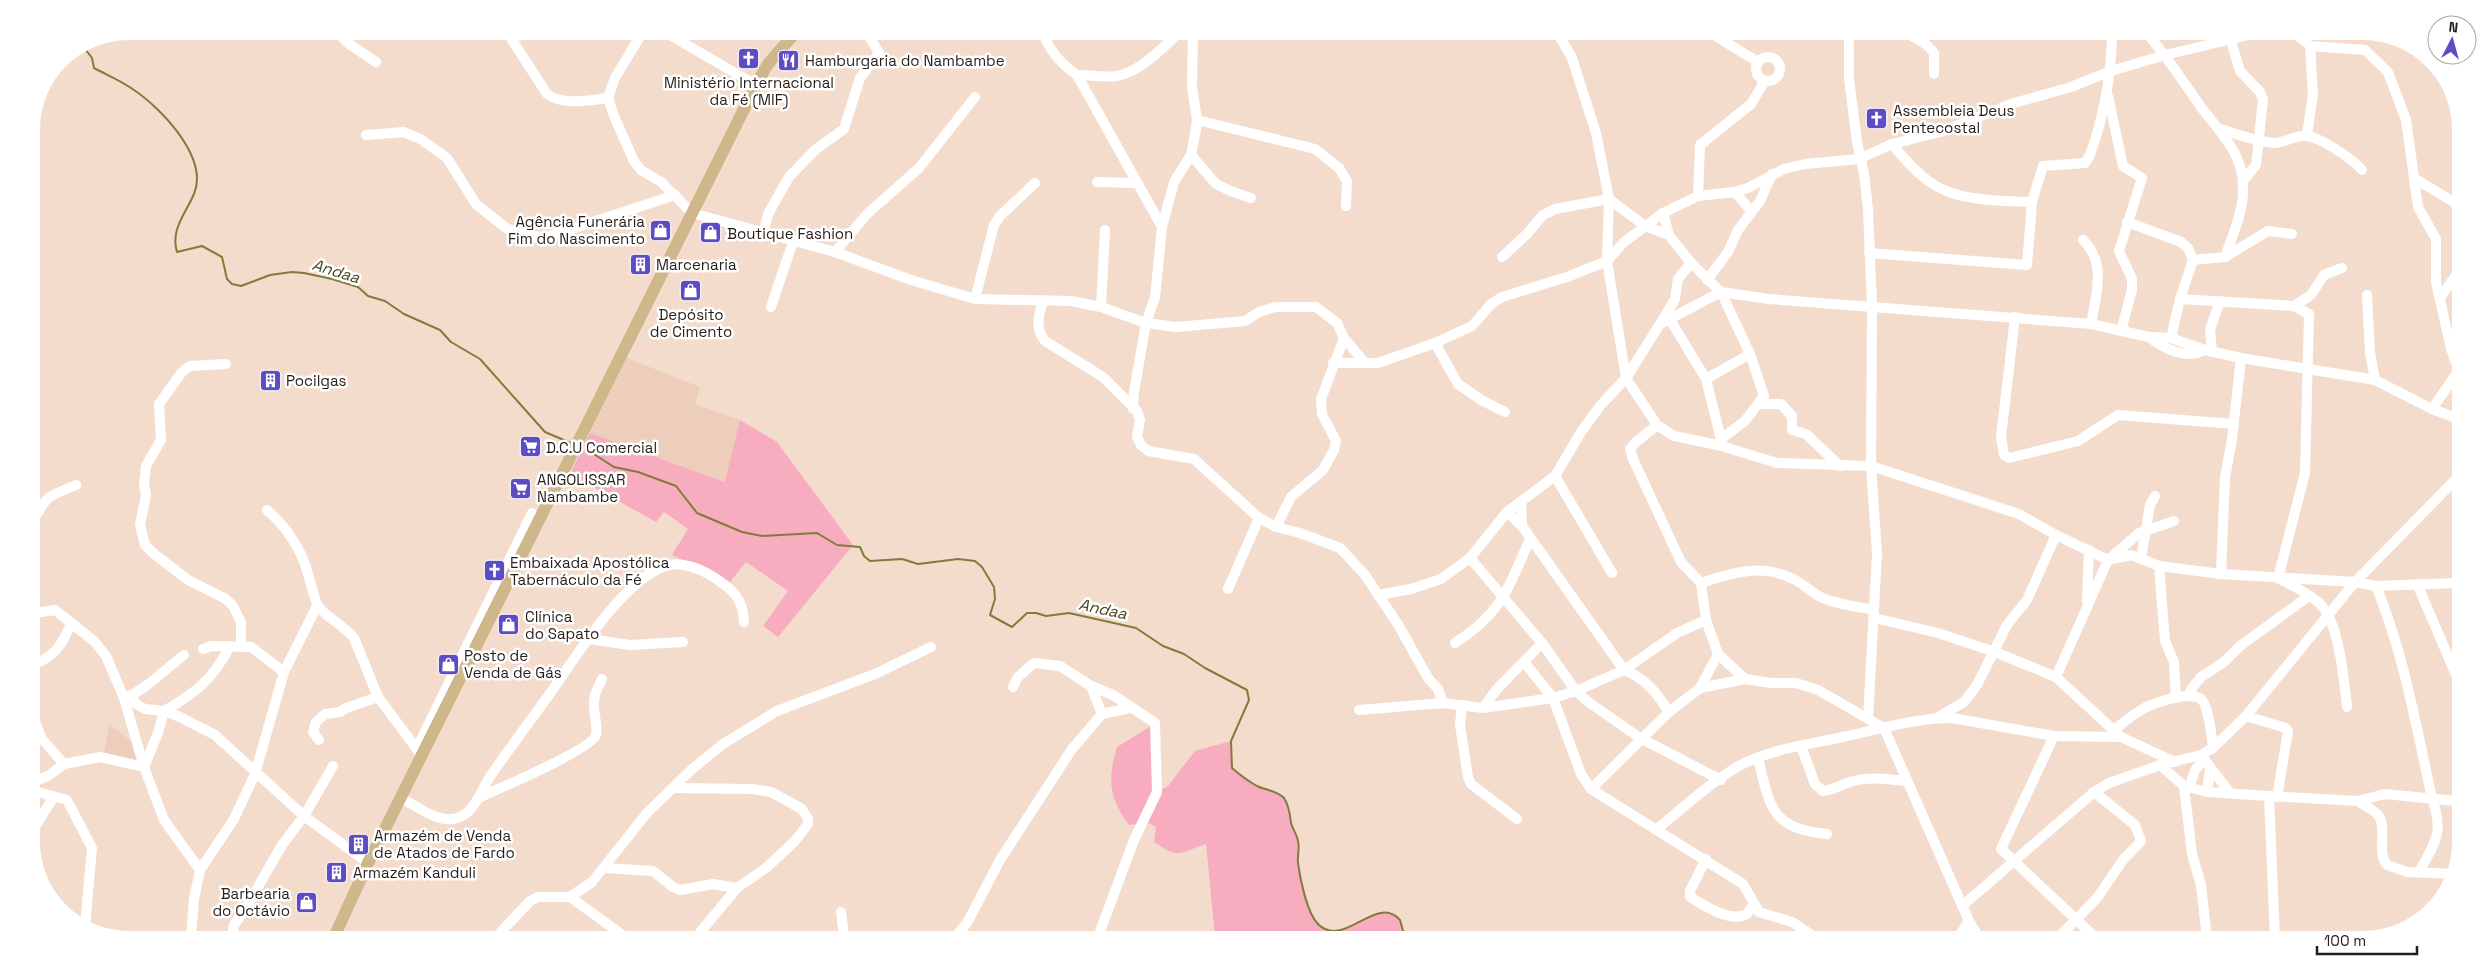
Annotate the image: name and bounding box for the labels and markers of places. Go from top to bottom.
church icon: Ministério Internacional da Fé (MIF) [737,47,761,71]
restaurant icon: Hamburgaria do Nambambe [777,48,801,72]
place label: Hamburgaria do Nambambe [805,51,1005,70]
place label: Ministério Internacional da Fé (MIF) [664,73,834,110]
place label: Assembleia Deus Pentecostal [1893,101,2014,137]
church icon: Assembleia Deus Pentecostal [1865,107,1889,131]
place label: Agência Funerária Fim do Nascimento [508,212,645,248]
shop icon: Agência Funerária Fim do Nascimento [649,218,673,242]
shop icon: Boutique Fashion [699,221,723,245]
place label: Boutique Fashion [727,224,853,243]
building icon: Marcenaria [628,252,652,276]
place label: Marcenaria [656,255,737,274]
shop icon: Depósito de Cimento [679,279,703,303]
place label: Depósito de Cimento [650,305,732,341]
building icon: Pocilgas [258,368,282,392]
place label: Pocilgas [286,371,347,390]
supermarket icon: D.C.U Comercial [518,435,542,459]
place label: D.C.U Comercial [546,438,657,457]
place label: ANGOLISSAR Nambambe [537,470,625,506]
supermarket icon: ANGOLISSAR Nambambe [509,476,533,500]
place label: Embaixada Apostólica Tabernáculo da Fé [510,553,670,589]
church icon: Embaixada Apostólica Tabernáculo da Fé [482,559,506,583]
place label: Clínica do Sapato [525,607,599,643]
shop icon: Clínica do Sapato [497,613,521,637]
place label: Posto de Venda de Gás [464,646,562,682]
shop icon: Posto de Venda de Gás [436,652,460,676]
place label: Armazém de Venda de Atados de Fardo [374,826,515,862]
building icon: Armazém de Venda de Atados de Fardo [346,832,370,856]
building icon: Armazém Kanduli [325,860,349,884]
place label: Armazém Kanduli [353,863,476,882]
place label: Barbearia do Octávio [212,884,290,920]
shop icon: Barbearia do Octávio [294,890,318,914]

